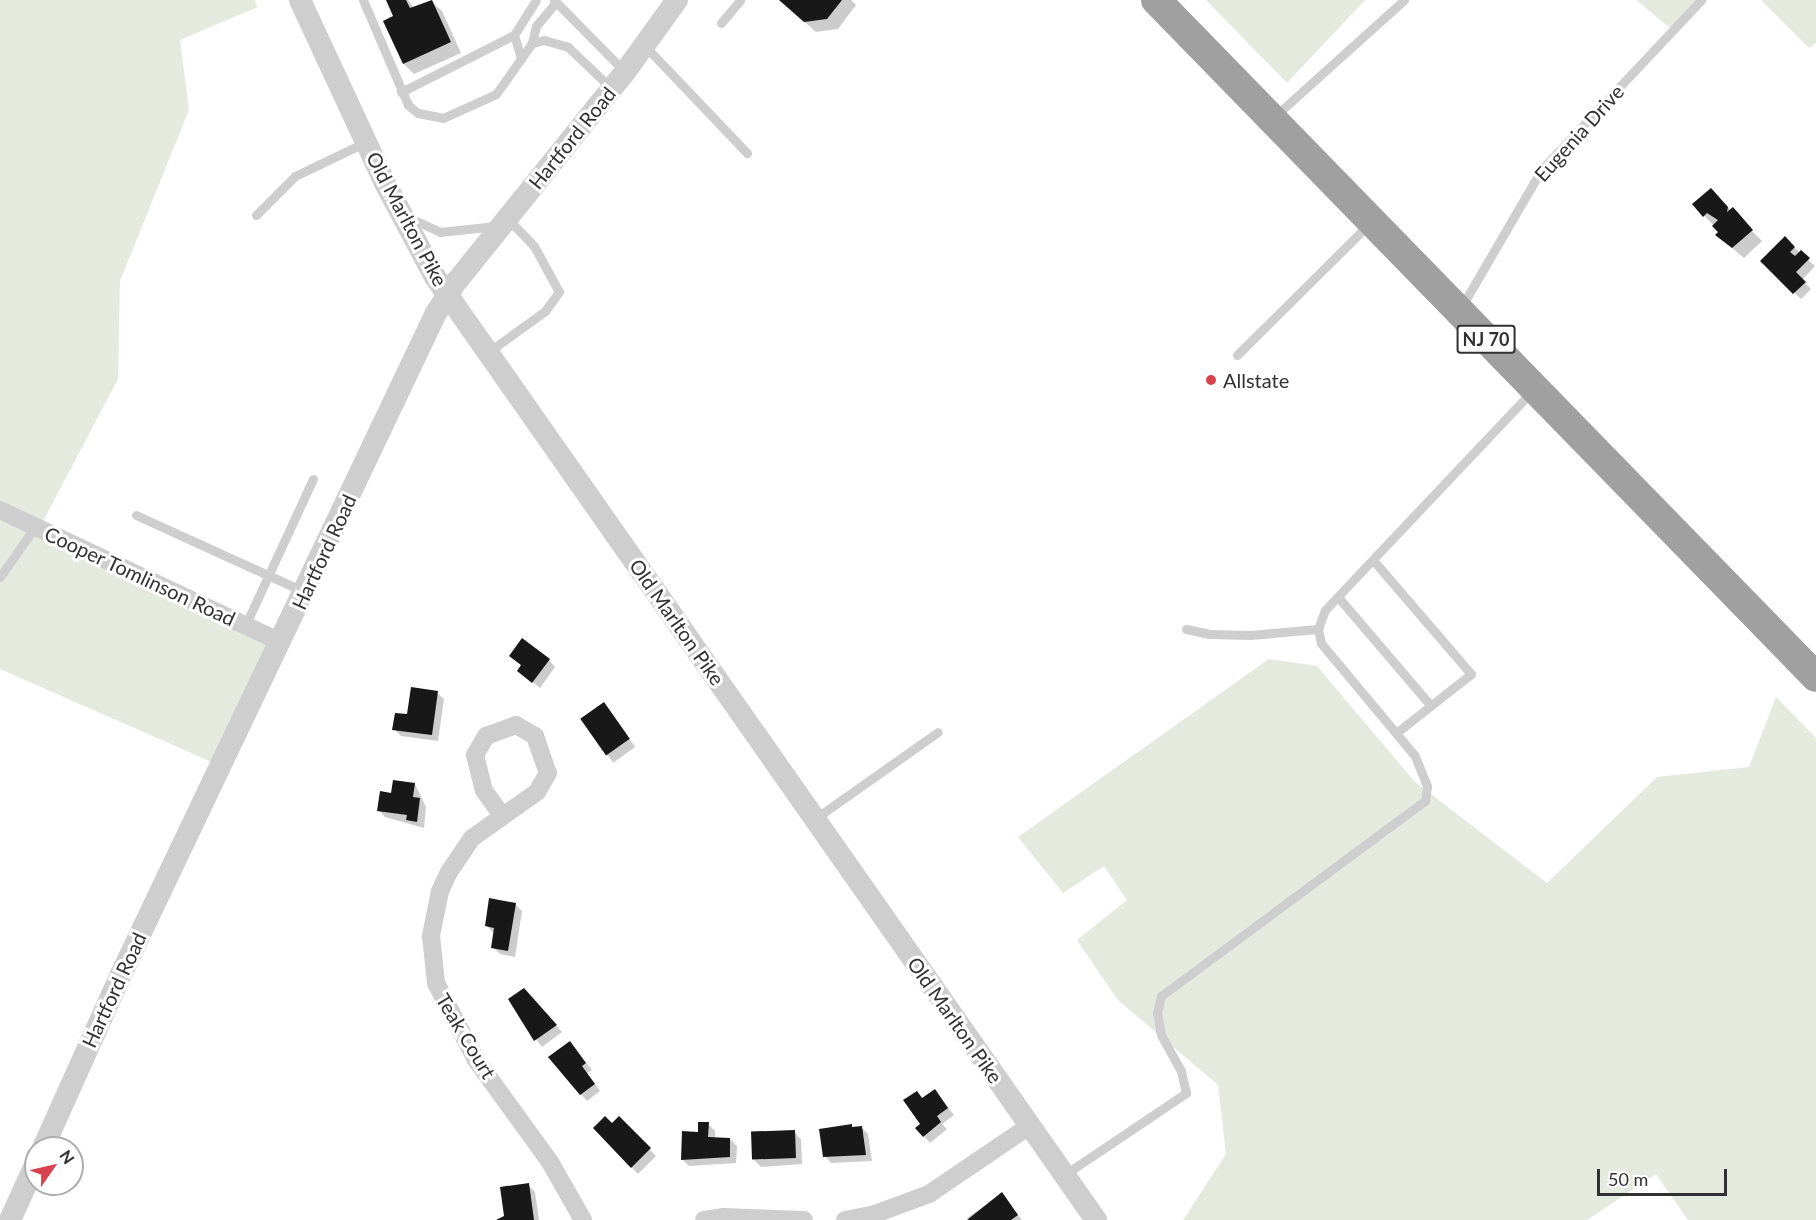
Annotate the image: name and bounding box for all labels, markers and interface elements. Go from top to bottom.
street label: Eugenia Drive [1529,80,1629,186]
street label: Hartford Road [523,82,621,194]
street label: Old Marlton Pike [361,148,453,290]
road number: NJ 70 [1456,324,1516,354]
place label: Allstate [1223,368,1289,392]
marker: Allstate [1204,373,1218,387]
street label: Hartford Road [287,491,361,613]
street label: Cooper Tomlinson Road [40,521,240,631]
street label: Old Marlton Pike [625,554,729,690]
street label: Hartford Road [77,929,151,1051]
street label: Old Marlton Pike [903,952,1007,1088]
street label: Teak Court [431,989,501,1083]
north arrow [24,1136,84,1196]
text: N [56,1146,79,1167]
scale bar [1600,1157,1730,1195]
text: 50 m [1608,1168,1648,1190]

